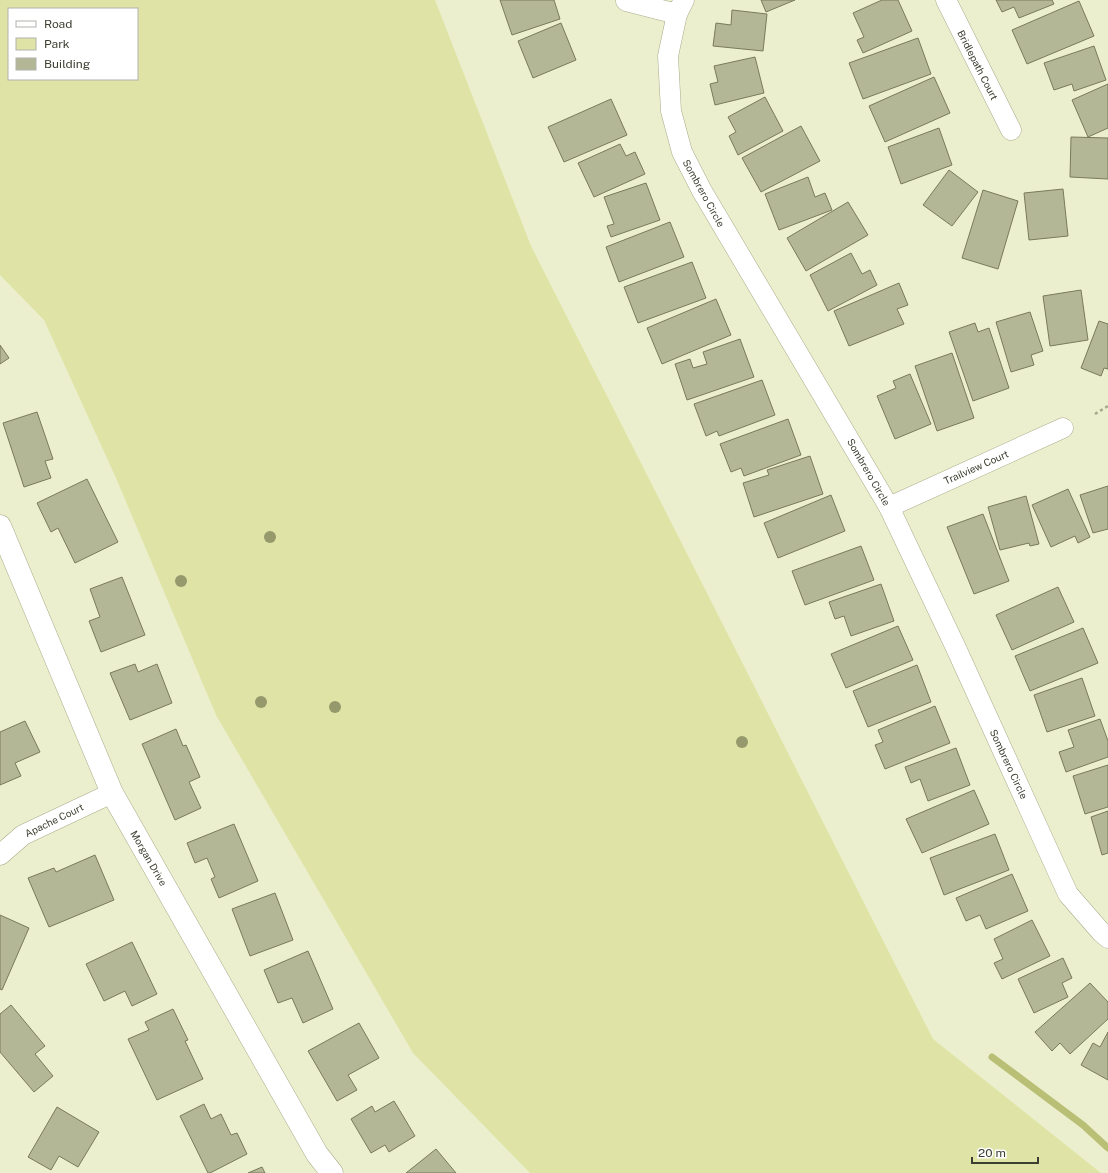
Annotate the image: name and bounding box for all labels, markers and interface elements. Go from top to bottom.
legend [8,8,138,80]
text: Road [44,17,72,31]
street label: Bridlepath Court [955,28,1001,102]
text: Park [44,37,70,51]
text: Building [44,57,90,71]
street label: Sombrero Circle [680,157,728,229]
street label: Sombrero Circle [845,436,893,508]
street label: Trailview Court [942,447,1010,487]
street label: Sombrero Circle [988,727,1031,801]
street label: Apache Court [23,801,85,839]
street label: Morgan Drive [128,828,170,888]
scale bar [972,1139,1038,1165]
text: 20 m [978,1146,1006,1160]

